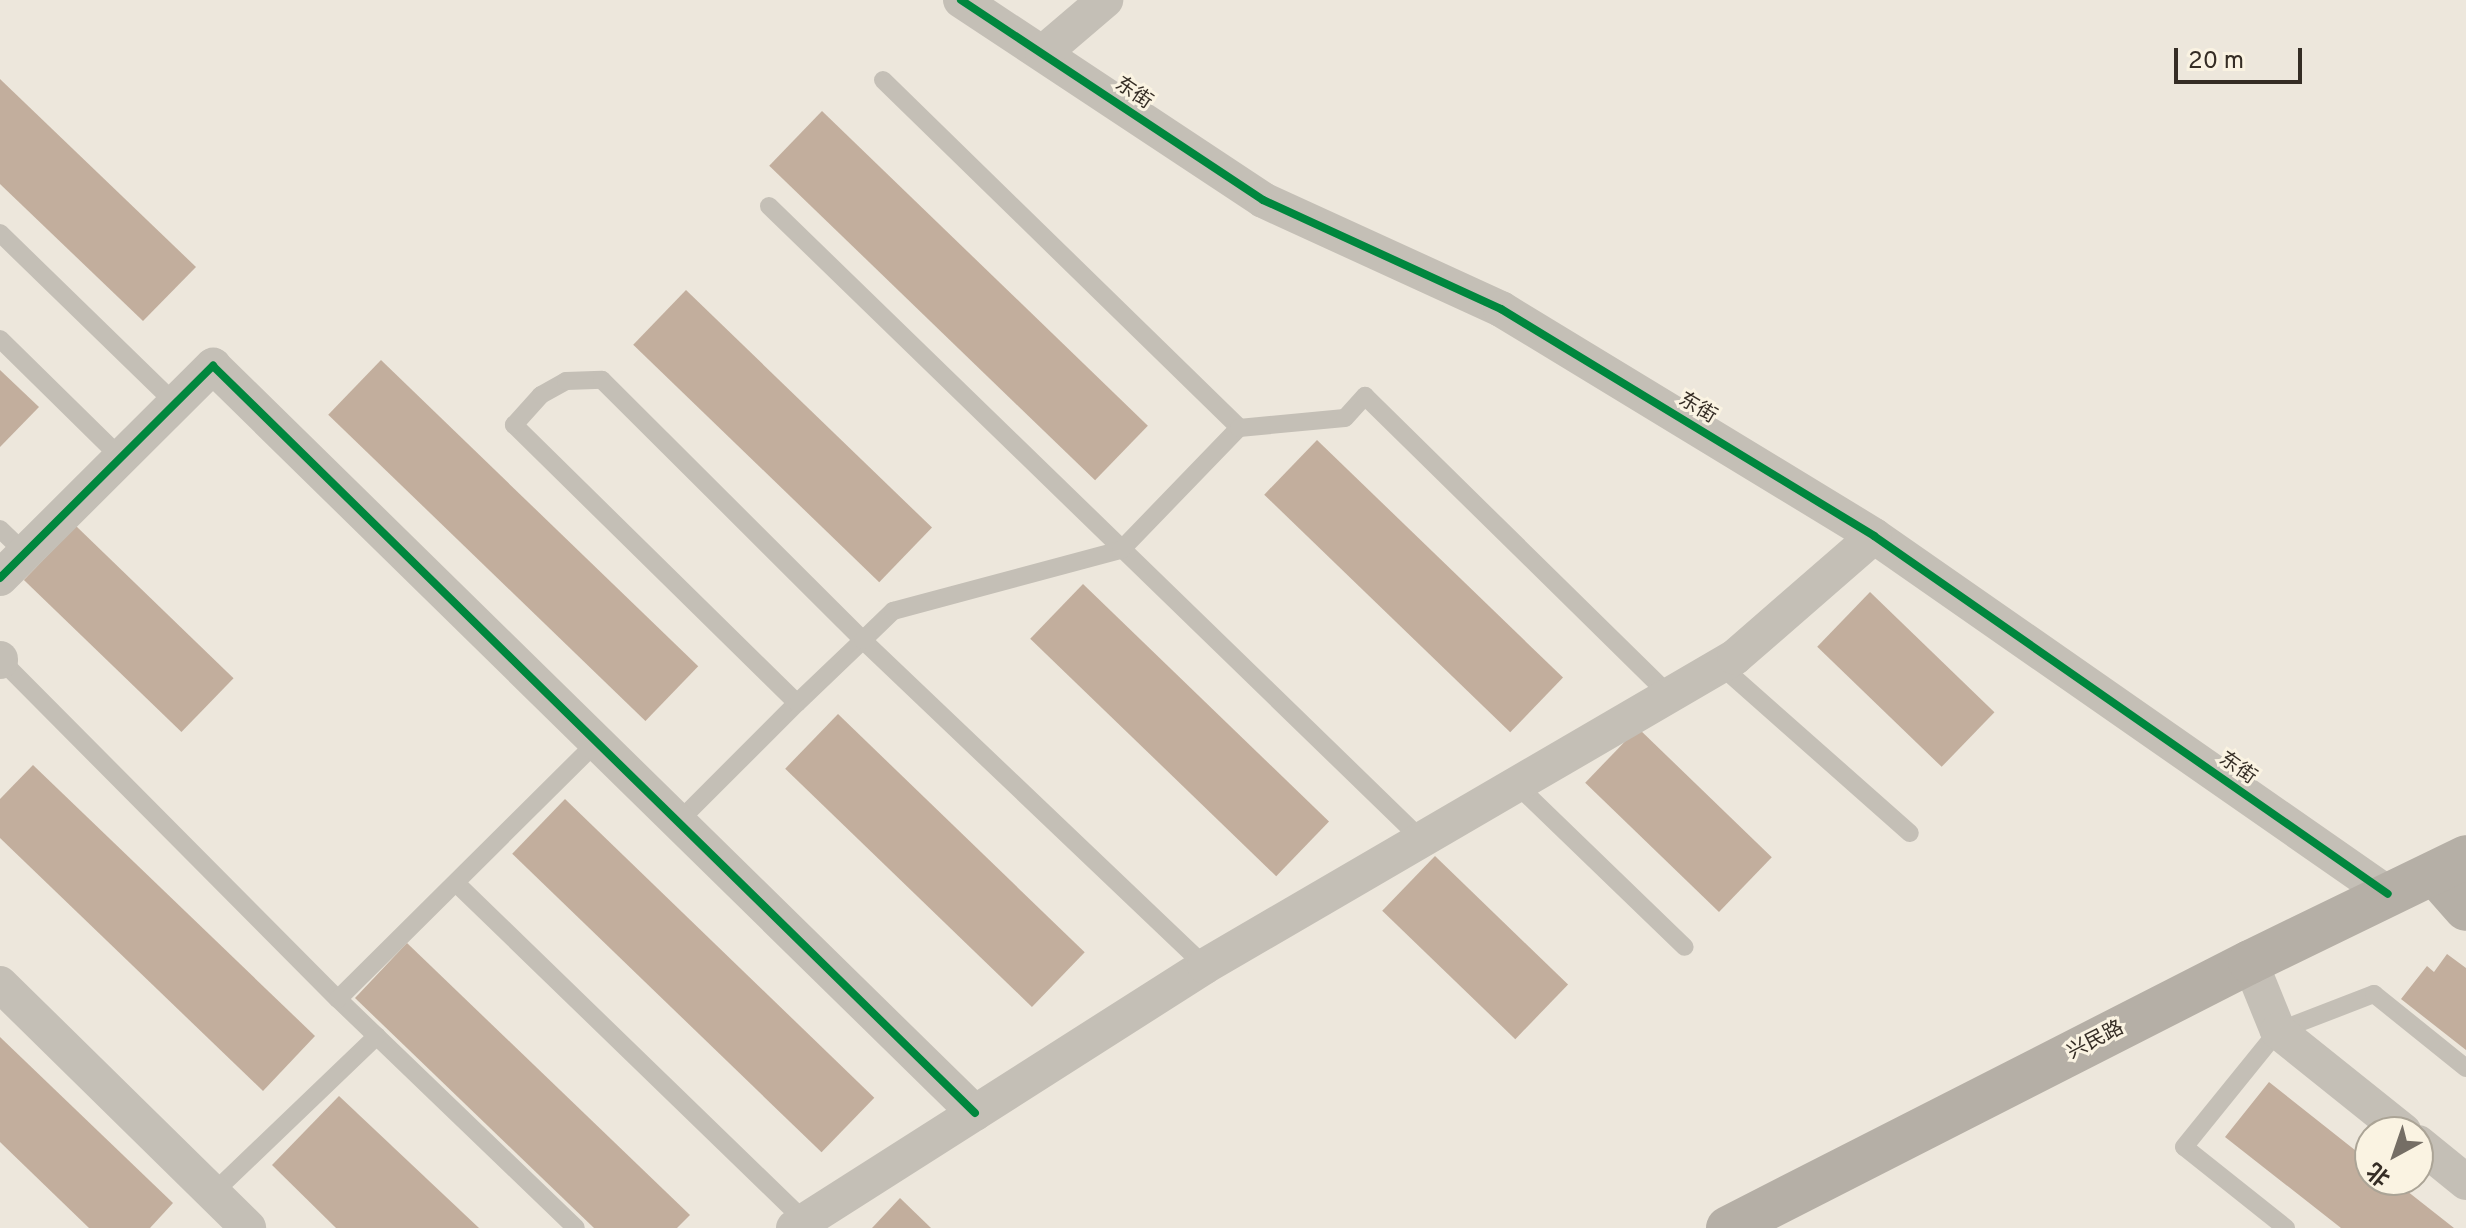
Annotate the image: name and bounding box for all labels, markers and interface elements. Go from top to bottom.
scale bar [2178,32,2306,82]
text: 20 m [2188,47,2244,77]
street label: 东街 [1110,73,1156,115]
street label: 东街 [1674,388,1720,430]
street label: 东街 [2214,748,2260,790]
street label: 兴民路 [2064,1017,2128,1065]
north arrow [2354,1116,2434,1196]
text: 北 [2362,1156,2397,1191]

